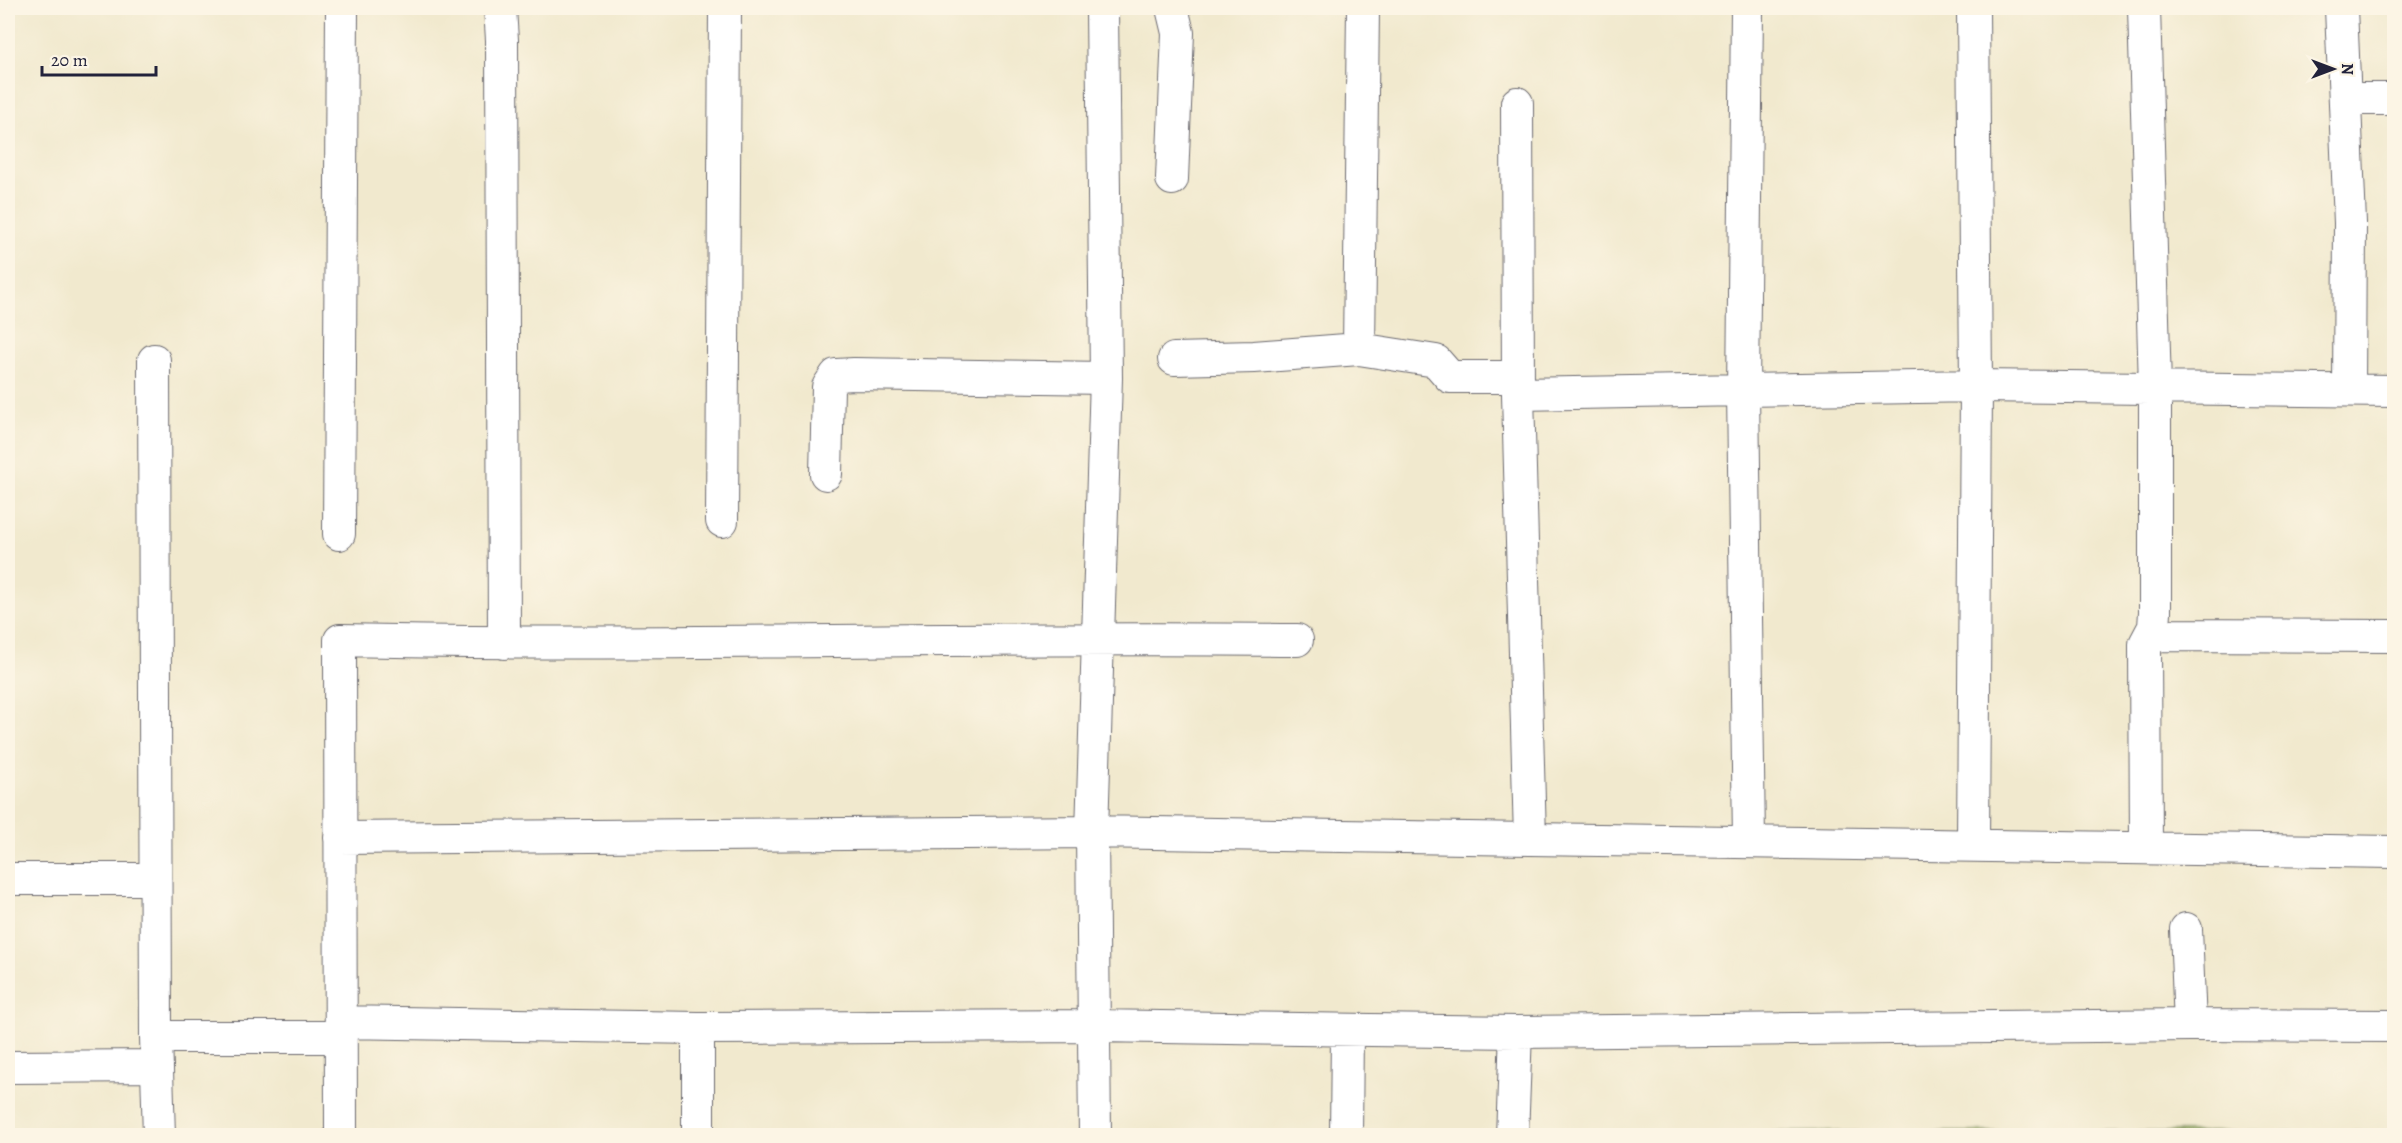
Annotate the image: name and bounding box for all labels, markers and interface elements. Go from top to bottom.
scale bar [42,39,156,77]
north arrow [2303,39,2363,99]
text: 20 m [51,48,88,72]
text: N [2336,63,2358,75]

